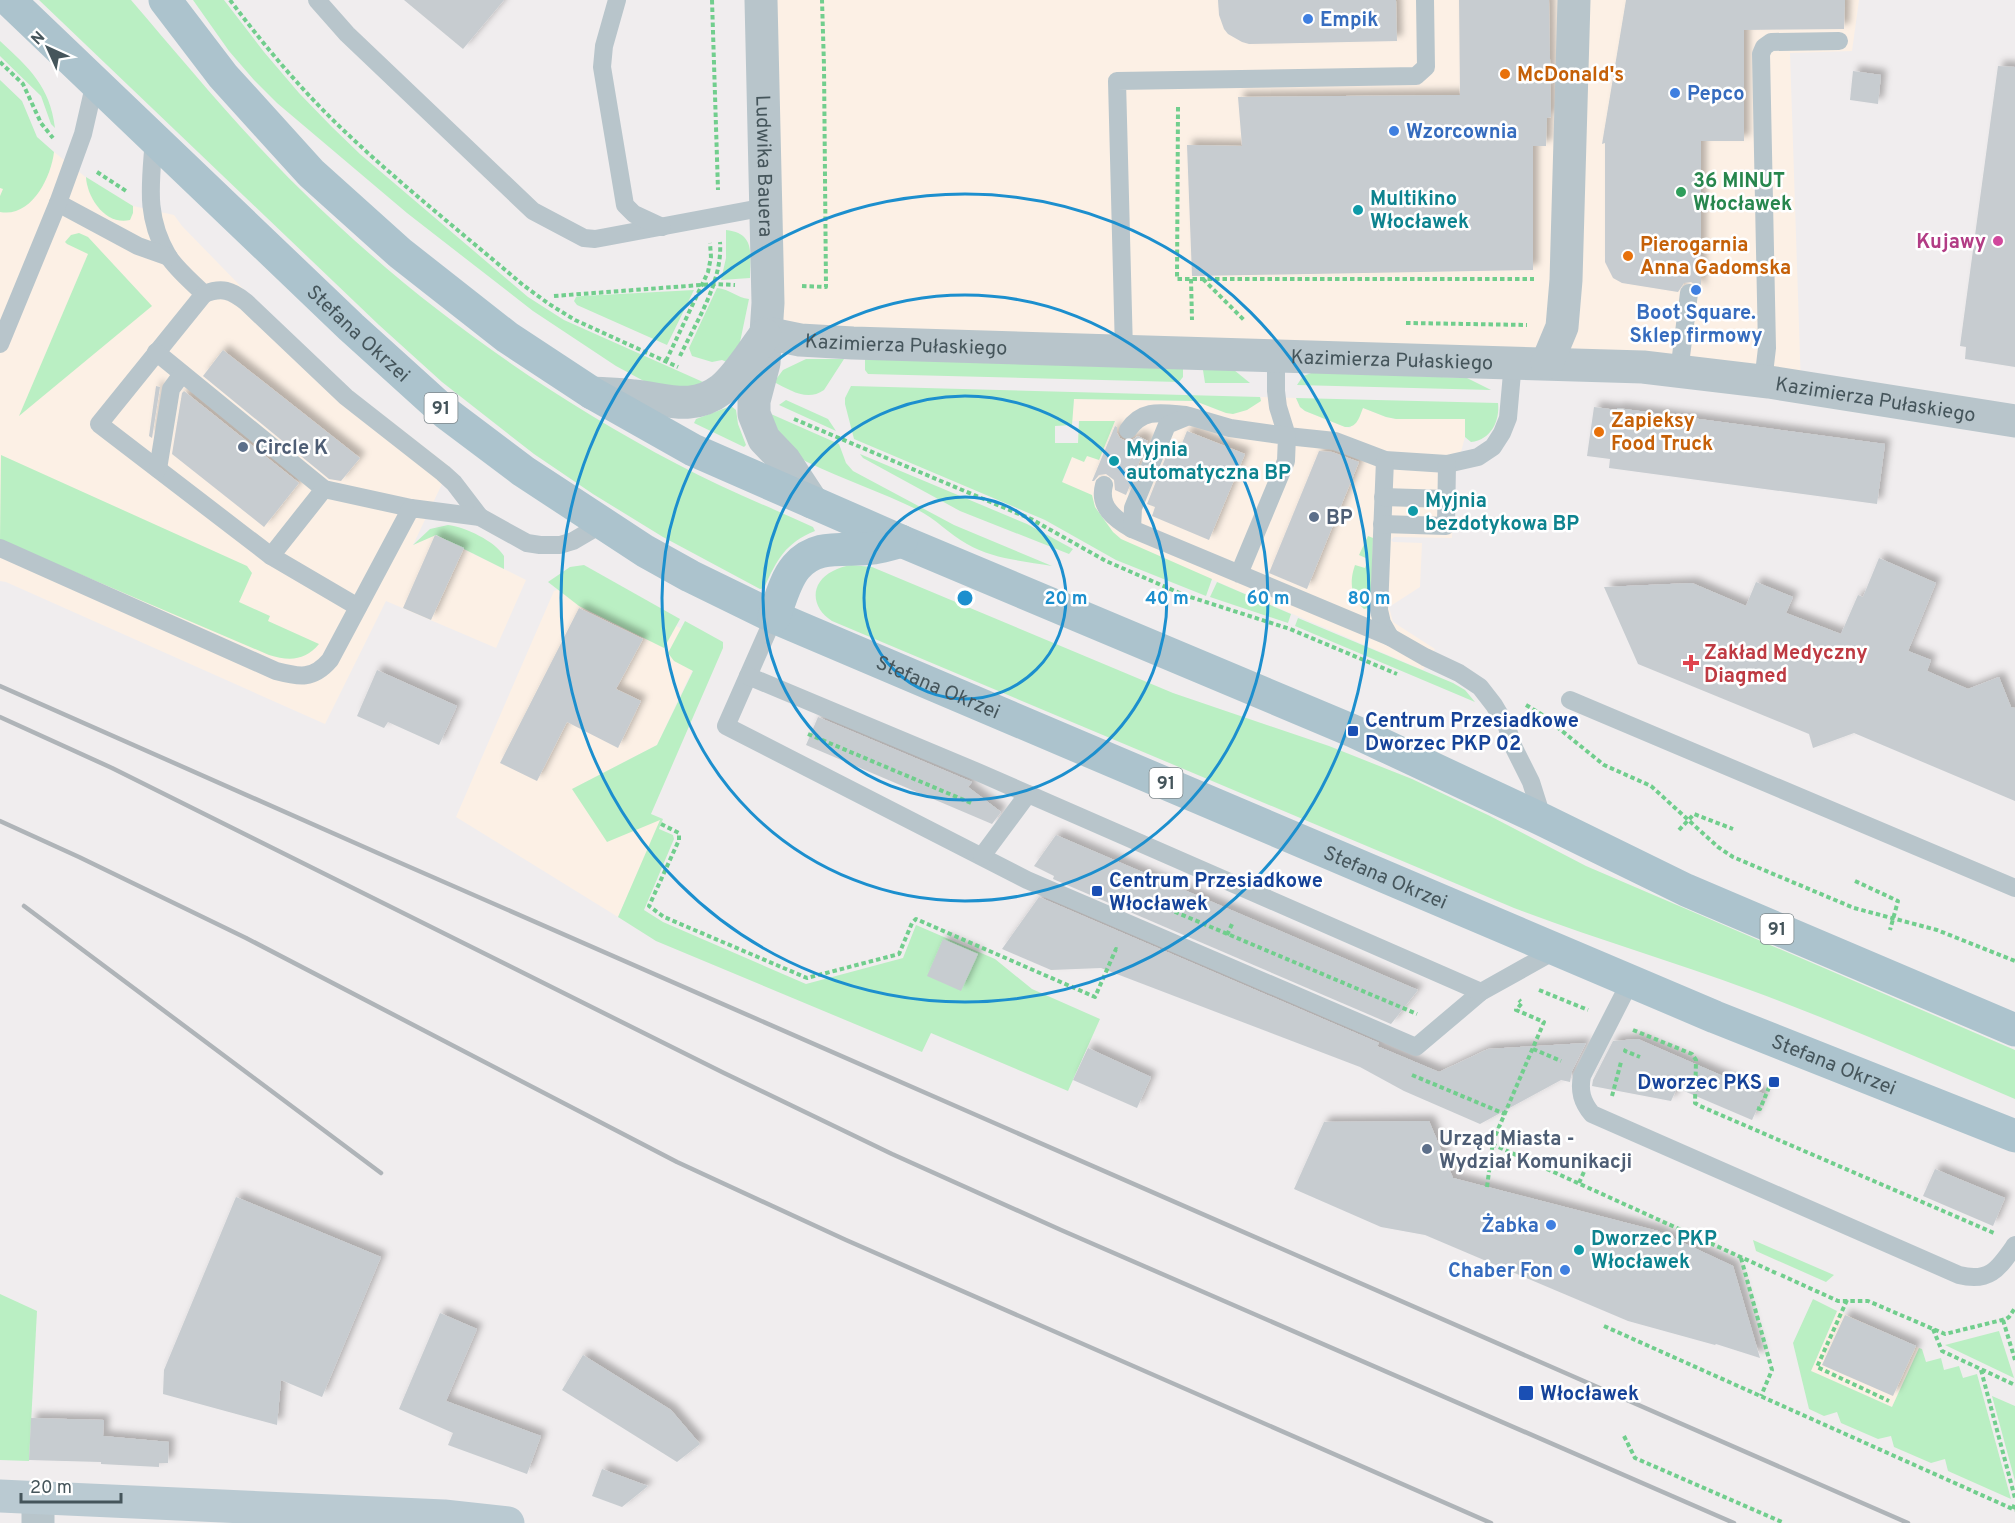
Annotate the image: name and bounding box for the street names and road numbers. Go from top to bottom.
street label: Ludwika Bauera [748,95,777,237]
street label: Stefana Okrzei [300,280,415,389]
street label: Kazimierza Pułaskiego [804,329,1008,363]
street label: Kazimierza Pułaskiego [1290,345,1494,377]
street label: Kazimierza Pułaskiego [1773,372,1977,430]
road number: 91 [424,393,458,423]
street label: Stefana Okrzei [871,651,1003,726]
road number: 91 [1150,768,1182,798]
street label: Stefana Okrzei [1319,841,1451,917]
road number: 91 [1760,914,1794,944]
street label: Stefana Okrzei [1767,1030,1899,1103]

